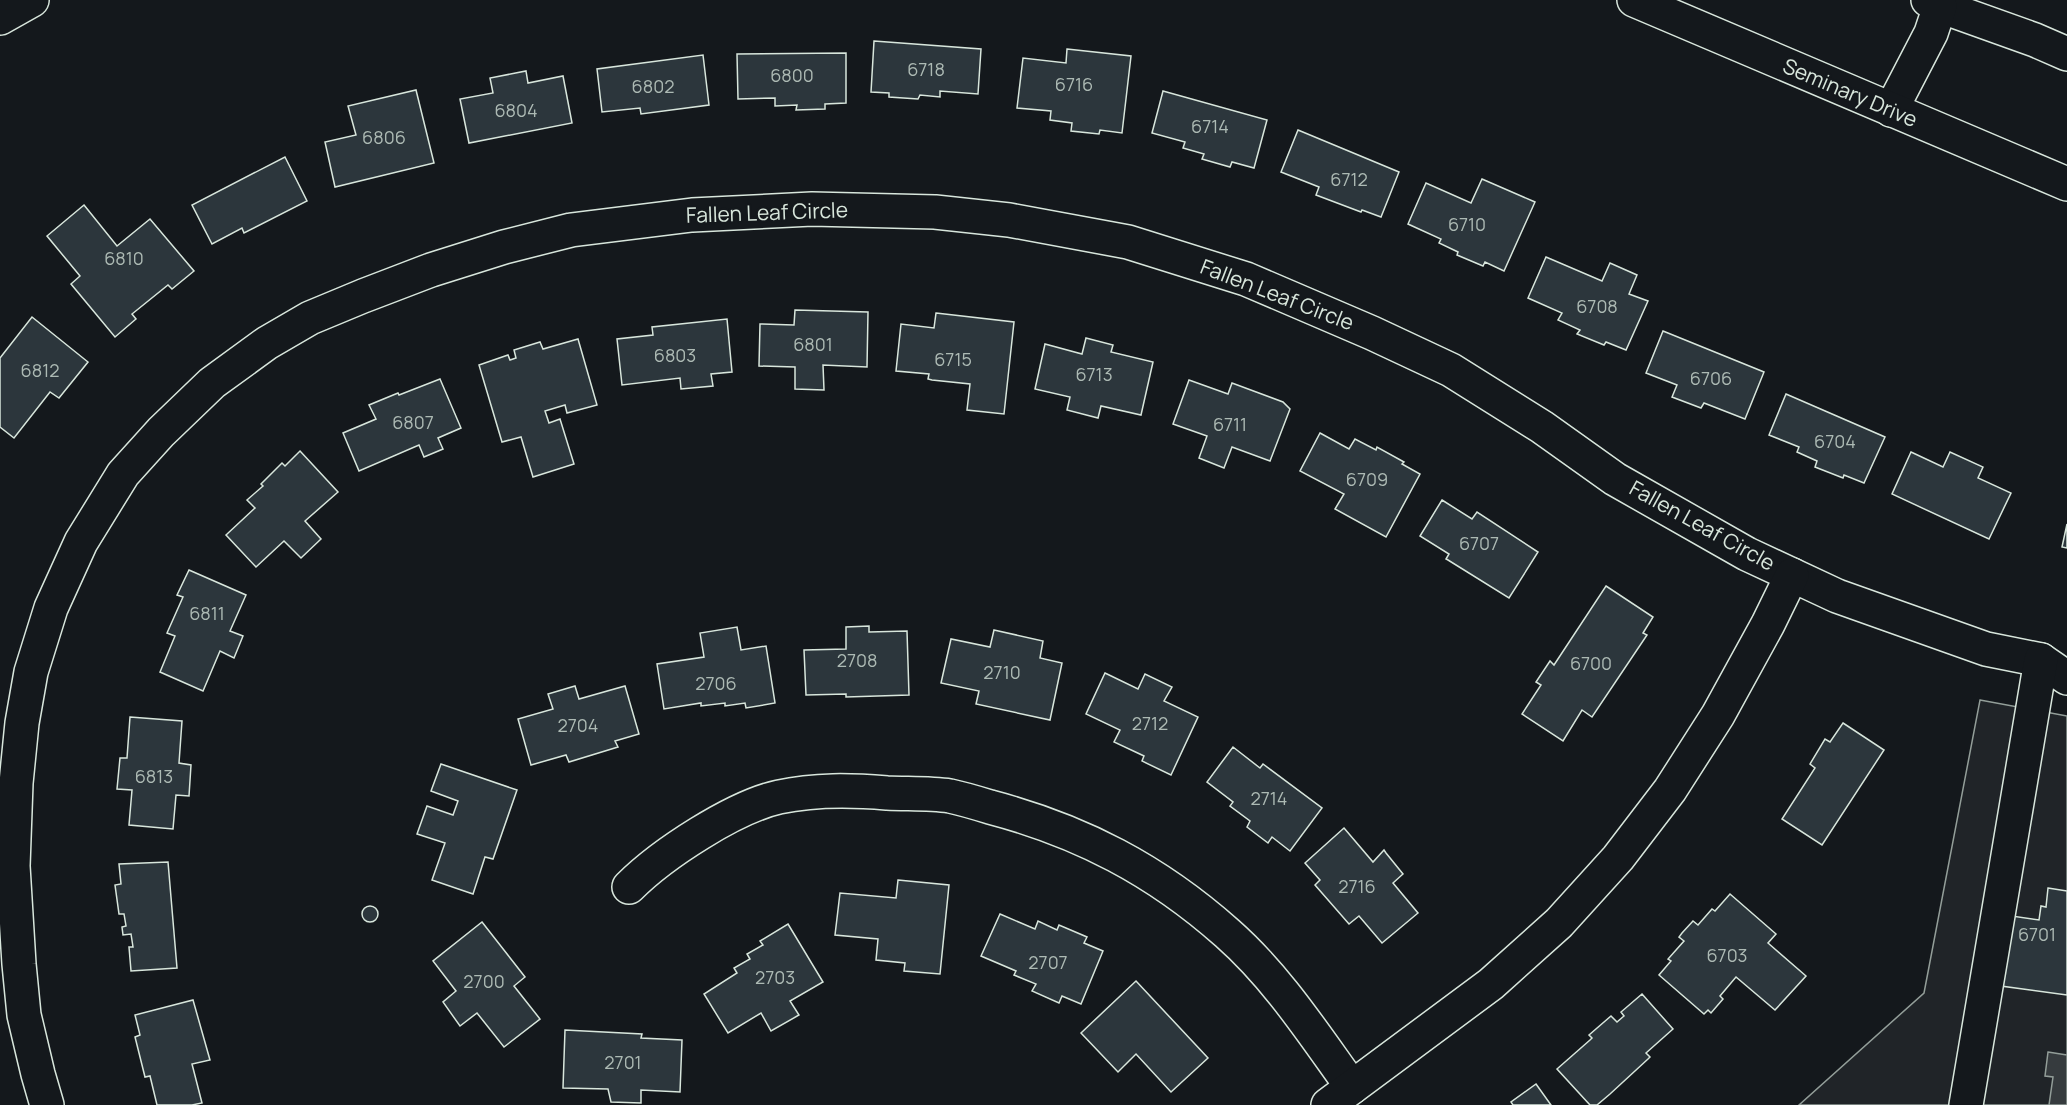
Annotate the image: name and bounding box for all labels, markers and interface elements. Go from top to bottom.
street label: Seminary Drive [1779,51,1922,133]
house number: 6718 [907,57,945,81]
house number: 6800 [770,63,814,87]
house number: 6716 [1055,72,1093,96]
house number: 6802 [632,74,674,98]
house number: 6804 [494,98,538,122]
house number: 6714 [1191,114,1229,138]
house number: 6806 [362,125,406,149]
house number: 6712 [1330,167,1368,191]
street label: Fallen Leaf Circle [685,195,848,229]
house number: 6710 [1448,212,1486,236]
house number: 6810 [104,246,144,270]
street label: Fallen Leaf Circle [1197,252,1358,336]
house number: 6708 [1576,294,1618,318]
house number: 6801 [793,332,833,356]
house number: 6803 [654,343,696,367]
house number: 6715 [934,347,972,371]
house number: 6812 [21,358,59,382]
house number: 6713 [1075,362,1113,386]
house number: 6706 [1690,366,1732,390]
house number: 6807 [392,410,434,434]
house number: 6711 [1213,412,1247,436]
house number: 6704 [1814,429,1856,453]
house number: 6709 [1346,467,1388,491]
street label: Fallen Leaf Circle [1625,474,1780,577]
house number: 6707 [1459,531,1499,555]
house number: 6811 [189,601,225,625]
house number: 2708 [837,648,877,672]
house number: 6700 [1570,651,1612,675]
house number: 2710 [983,660,1021,684]
house number: 2706 [695,671,737,695]
house number: 2712 [1132,711,1168,735]
house number: 2704 [558,713,598,737]
house number: 6813 [135,764,173,788]
house number: 2714 [1251,786,1287,810]
house number: 2716 [1338,874,1376,898]
house number: 6701 [2018,922,2056,946]
house number: 6703 [1706,943,1748,967]
house number: 2707 [1028,950,1068,974]
house number: 2703 [755,965,795,989]
house number: 2700 [463,969,505,993]
house number: 2701 [604,1050,642,1074]

